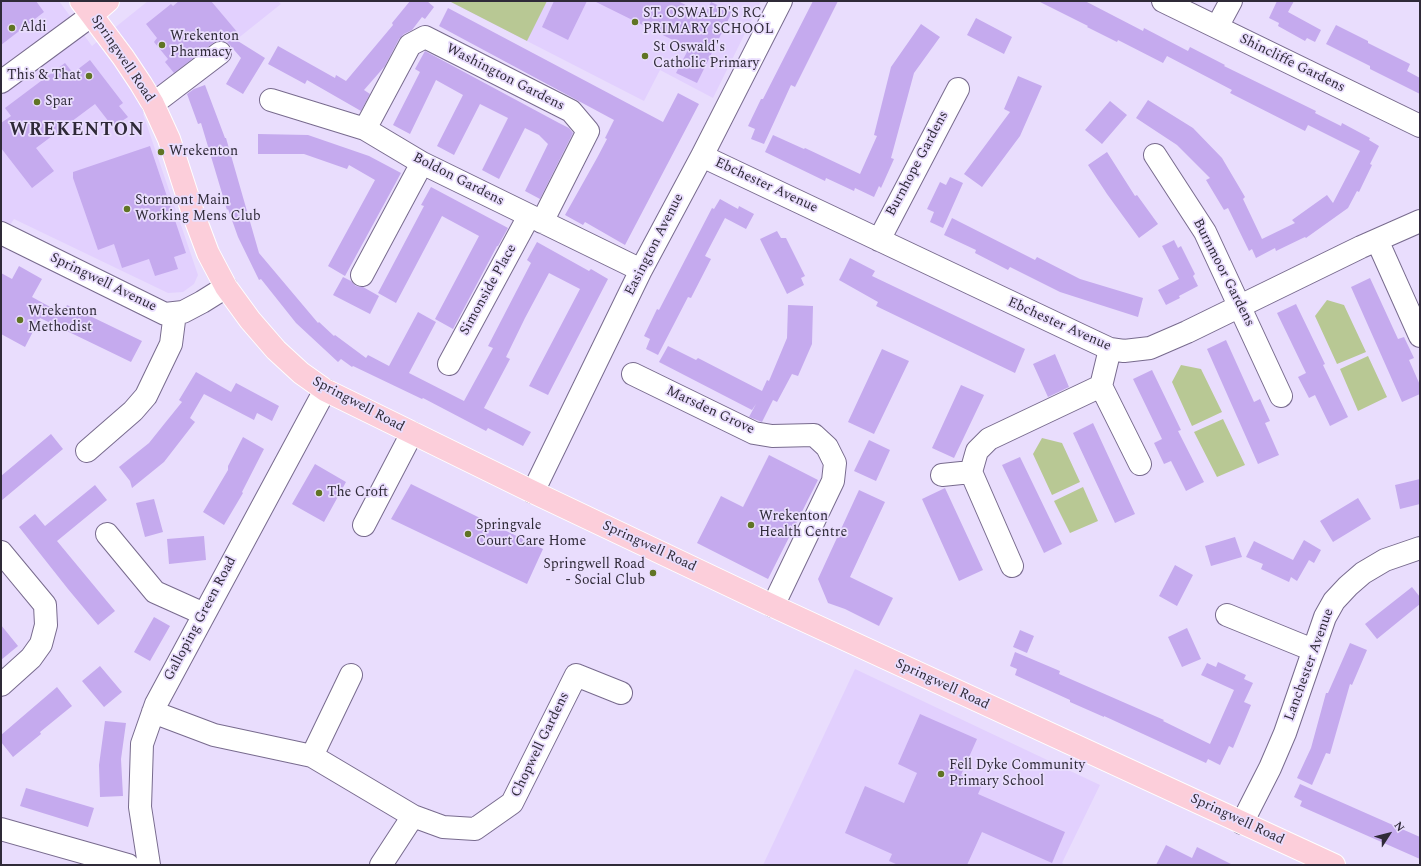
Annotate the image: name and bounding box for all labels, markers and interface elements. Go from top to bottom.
place label: ST. OSWALD'S RC. PRIMARY SCHOOL [643,6,773,38]
street label: Springwell Road [87,12,157,106]
marker: ST. OSWALD'S RC. PRIMARY SCHOOL [630,17,640,27]
place label: Aldi [20,20,47,36]
marker: Aldi [7,23,17,33]
place label: Wrekenton Pharmacy [170,29,239,62]
street label: Shincliffe Gardens [1237,31,1347,97]
marker: Wrekenton Pharmacy [157,40,167,50]
place label: St Oswald's Catholic Primary [653,40,759,72]
street label: Washington Gardens [443,41,567,115]
marker: St Oswald's Catholic Primary [640,51,650,61]
place label: This & That [7,68,81,84]
marker: This & That [84,71,94,81]
place label: Spar [45,94,73,110]
marker: Spar [32,97,42,107]
street label: Burnhope Gardens [883,109,953,219]
district label: WREKENTON [9,120,145,142]
place label: Wrekenton [169,144,238,160]
marker: Wrekenton [156,147,166,157]
street label: Boldon Gardens [410,150,506,210]
street label: Ebchester Avenue [712,155,820,217]
street label: Easington Avenue [622,191,688,299]
place label: Stormont Main Working Mens Club [135,193,261,226]
marker: Stormont Main Working Mens Club [122,204,132,214]
street label: Burnmoor Gardens [1188,216,1258,330]
street label: Simonside Place [457,242,521,338]
street label: Springwell Avenue [47,250,159,316]
street label: Ebchester Avenue [1005,295,1113,355]
place label: Wrekenton Methodist [28,304,97,336]
marker: Wrekenton Methodist [15,315,25,325]
street label: Springwell Road [309,374,407,436]
street label: Marsden Grove [663,383,757,439]
place label: The Croft [327,485,388,501]
marker: The Croft [314,488,324,498]
place label: Wrekenton Health Centre [759,509,847,542]
place label: Springvale Court Care Home [476,518,586,550]
street label: Springwell Road [599,518,699,576]
marker: Wrekenton Health Centre [746,520,756,530]
marker: Springvale Court Care Home [463,529,473,539]
street label: Galloping Green Road [161,554,241,684]
place label: Springwell Road - Social Club [543,557,645,590]
marker: Springwell Road - Social Club [648,568,658,578]
street label: Lanchester Avenue [1282,607,1338,723]
street label: Springwell Road [892,656,992,714]
street label: Chopwell Gardens [508,690,574,800]
place label: Fell Dyke Community Primary School [949,758,1085,790]
marker: Fell Dyke Community Primary School [936,769,946,779]
street label: Springwell Road [1187,791,1287,849]
north arrow [1369,814,1409,854]
text: N [1390,818,1409,835]

